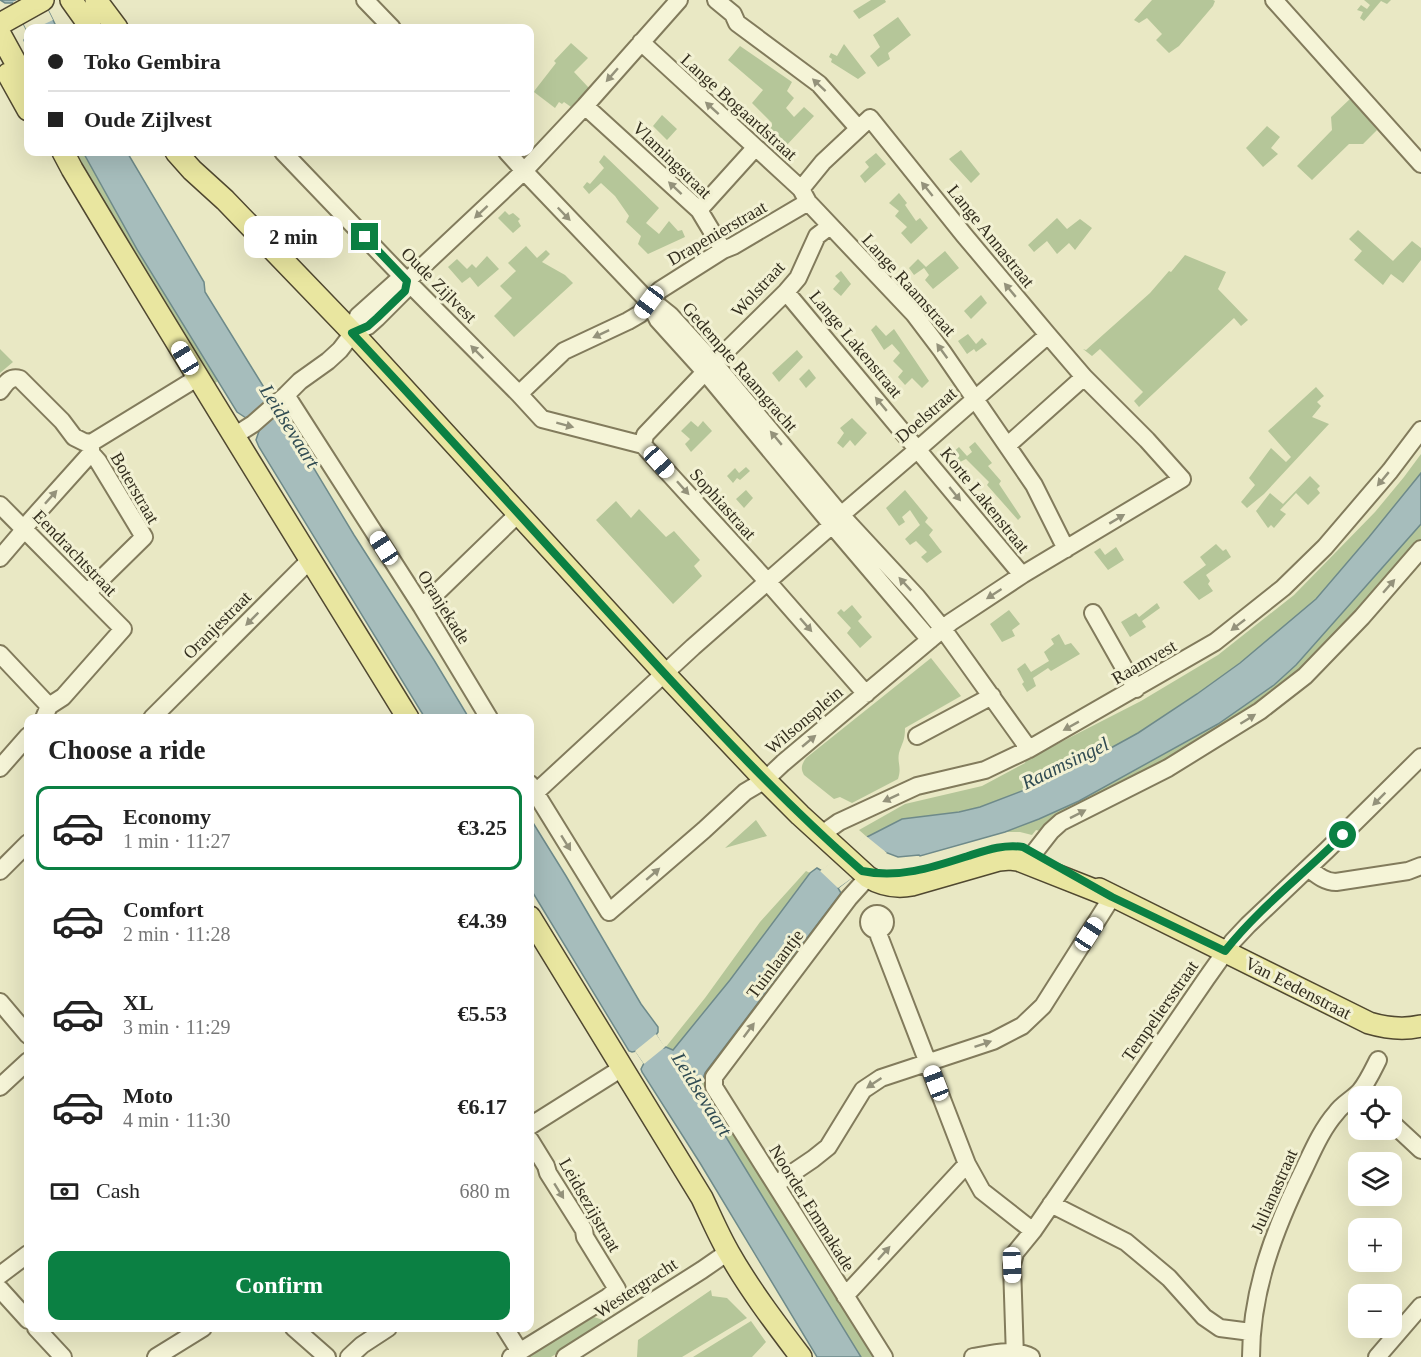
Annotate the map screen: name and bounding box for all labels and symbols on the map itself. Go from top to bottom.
street label: Lange Bogaardstraat [677,50,801,164]
one-way arrow [606,67,619,82]
one-way arrow [811,78,826,92]
one-way arrow [704,101,719,115]
street label: Vlamingstraat [628,117,716,203]
one-way arrow [667,181,682,195]
one-way arrow [921,181,934,197]
street label: Lange Annastraat [943,181,1039,291]
street label: Drapenierstraat [664,197,770,269]
one-way arrow [474,204,488,218]
one-way arrow [557,206,571,221]
callout: 2 min [245,216,344,258]
route end [351,223,378,250]
street label: Lange Raamstraat [858,230,960,340]
street label: Oude Zijlvest [397,243,481,327]
street label: Wolstraat [727,257,789,321]
car [631,282,667,322]
one-way arrow [1004,283,1017,298]
street label: Lange Lakenstraat [805,286,907,402]
street label: Gedempte Raamgracht [678,298,802,436]
one-way arrow [593,329,610,338]
car [168,338,202,378]
one-way arrow [936,343,948,359]
one-way arrow [471,346,485,360]
water label: Leidsevaart [255,379,325,472]
street label: Doelstraat [892,383,960,447]
one-way arrow [874,396,887,412]
one-way arrow [556,421,574,430]
one-way arrow [770,430,783,446]
car [640,443,678,481]
street label: Korte Lakenstraat [936,443,1034,557]
street label: Boterstraat [107,449,163,527]
street label: Sophiastraat [686,464,760,544]
one-way arrow [1377,471,1390,486]
one-way arrow [676,480,689,495]
one-way arrow [949,486,962,502]
one-way arrow [44,490,58,505]
street label: Eendrachtstraat [29,506,121,600]
one-way arrow [1109,513,1125,524]
car [367,528,401,568]
street label: Oranjekade [414,567,474,647]
one-way arrow [898,577,912,592]
one-way arrow [1382,579,1395,594]
street label: Oranjestraat [179,587,255,663]
one-way arrow [986,588,1002,599]
one-way arrow [245,611,259,625]
one-way arrow [799,617,812,632]
one-way arrow [1230,619,1245,631]
street label: Raamvest [1108,636,1180,688]
street label: Wilsonsplein [761,682,847,758]
one-way arrow [1240,714,1256,725]
one-way arrow [1062,721,1079,731]
water label: Raamsingel [1017,732,1113,795]
one-way arrow [801,735,817,748]
one-way arrow [1373,791,1387,805]
one-way arrow [883,794,900,803]
one-way arrow [1069,809,1086,819]
route start [1329,821,1356,848]
one-way arrow [560,835,571,851]
one-way arrow [646,867,661,881]
car [1072,914,1106,954]
street label: Tuinlaantje [743,925,807,1003]
street label: Van Eedenstraat [1242,953,1354,1023]
street label: Tempeliersstraat [1118,957,1202,1065]
one-way arrow [743,1022,756,1038]
one-way arrow [974,1039,992,1048]
water label: Leidsevaart [667,1047,737,1140]
car [921,1063,951,1103]
one-way arrow [866,1077,882,1089]
street label: Noorder Emmakade [765,1141,859,1275]
street label: Julianastraat [1247,1146,1301,1236]
street label: Leidsezijstraat [555,1155,625,1255]
one-way arrow [553,1182,565,1198]
one-way arrow [877,1246,890,1261]
car [1002,1247,1022,1283]
street label: Westergracht [591,1254,681,1322]

